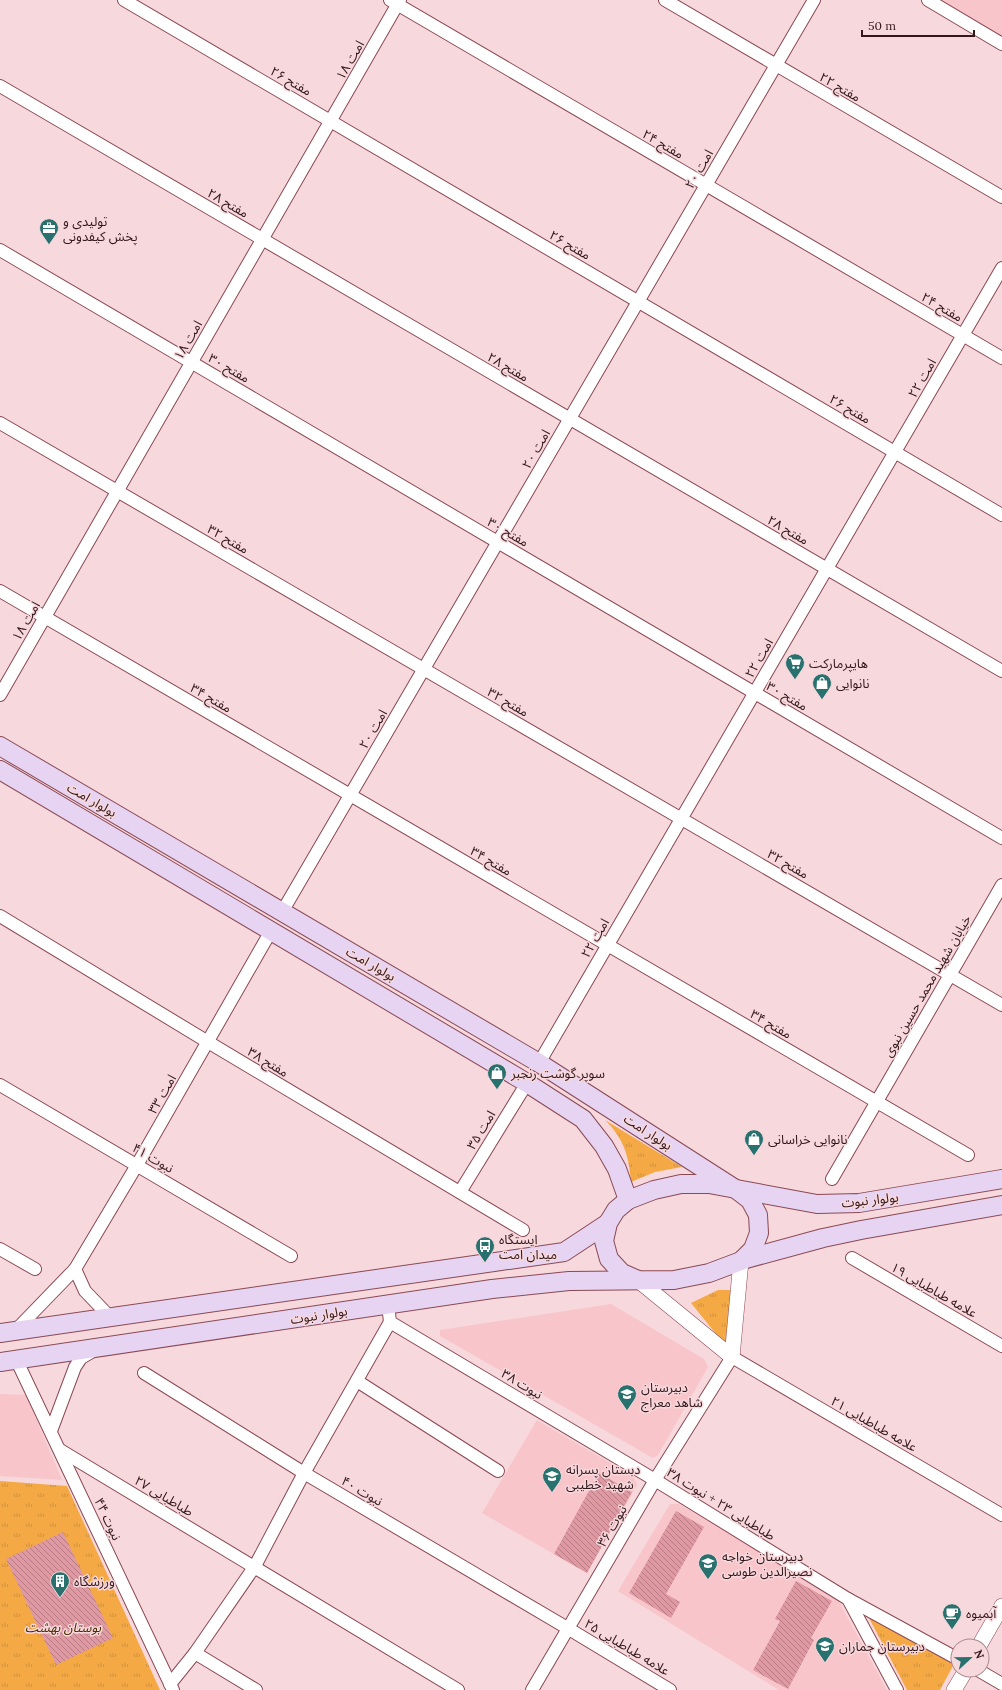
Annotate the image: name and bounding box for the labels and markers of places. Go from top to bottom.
place label: تولیدی و پخش کیفدونی [63,213,138,246]
office icon: تولیدی و پخش کیفدونی [38,217,60,245]
supermarket icon: هایپرمارکت [784,652,806,680]
place label: هایپرمارکت [809,655,868,673]
shop icon: نانوایی [811,672,833,700]
place label: نانوایی [836,675,869,692]
shop icon: سوپر گوشت رنجبر [486,1062,508,1090]
place label: سوپر گوشت رنجبر [510,1065,605,1083]
shop icon: نانوایی خراسانی [743,1128,765,1156]
place label: نانوایی خراسانی [768,1131,848,1148]
place label: ایستگاه میدان امت [499,1231,557,1263]
bus stop icon: ایستگاه میدان امت [474,1235,496,1263]
place label: دبیرستان شاهد معراج [641,1379,703,1413]
school or university icon: دبیرستان شاهد معراج [616,1383,638,1411]
place label: دبستان پسرانه شهید خطیبی [566,1461,640,1493]
school or university icon: دبستان پسرانه شهید خطیبی [541,1465,563,1493]
place label: دبیرستان خواجه نصیرالدین طوسی [722,1548,812,1580]
school or university icon: دبیرستان خواجه نصیرالدین طوسی [697,1552,719,1580]
building icon: ورزشگاه [49,1570,71,1598]
place label: ورزشگاه [74,1573,115,1590]
cafe icon: آبمیوه [941,1602,963,1630]
place label: آبمیوه [966,1605,998,1622]
school or university icon: دبیرستان جماران [814,1635,836,1663]
place label: دبیرستان جماران [839,1638,925,1655]

